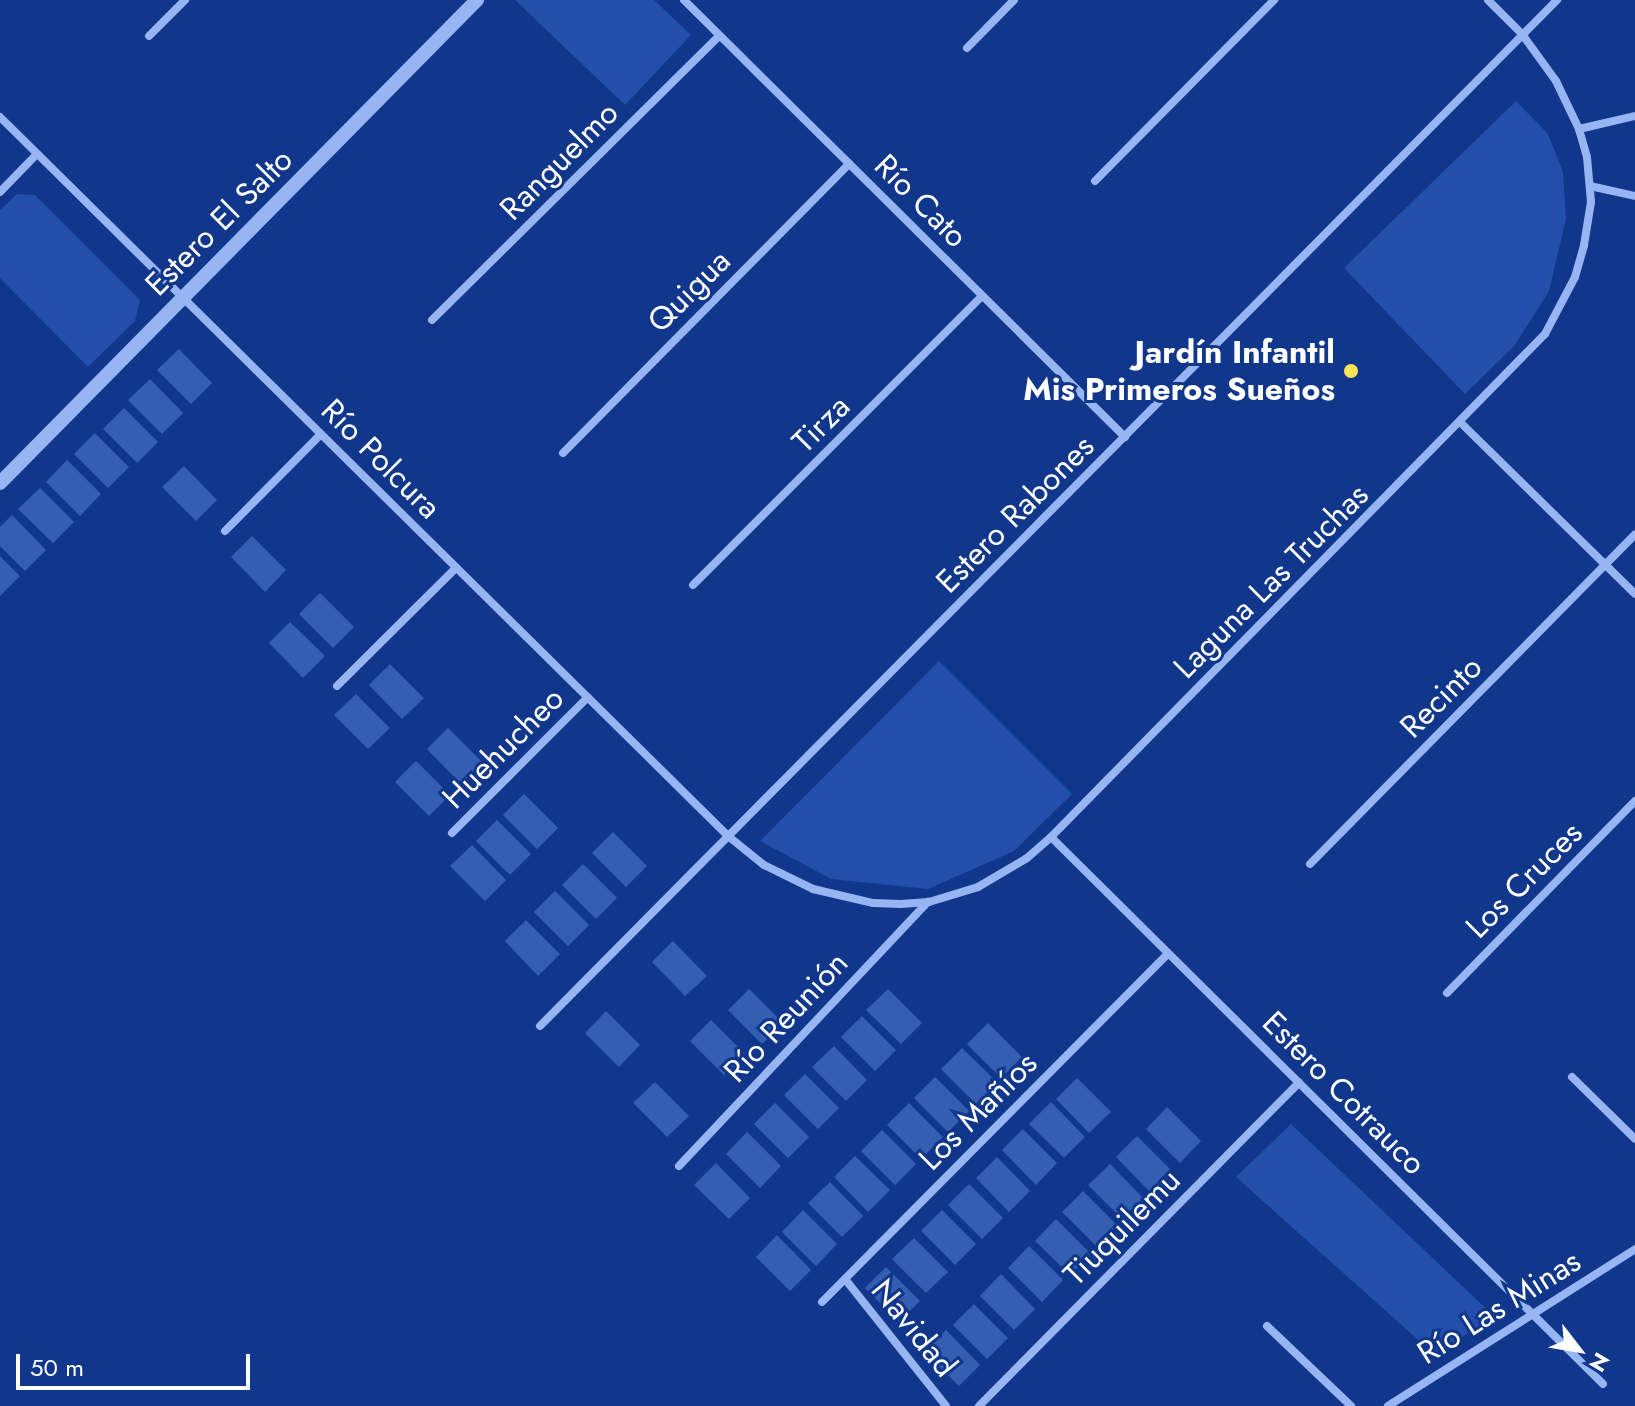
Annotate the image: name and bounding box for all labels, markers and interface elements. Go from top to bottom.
street label: Ranguelmo [492,94,626,228]
street label: Estero El Salto [137,140,301,304]
street label: Río Cato [866,146,976,256]
street label: Quigua [640,242,738,340]
place label: Jardín Infantil Mis Primeros Sueños [1023,334,1335,409]
marker: Jardín Infantil Mis Primeros Sueños [1342,362,1360,380]
street label: Tirza [784,387,858,461]
street label: Río Polcura [313,391,449,527]
street label: Estero Rabones [928,427,1102,601]
street label: Laguna Las Truchas [1166,476,1376,686]
street label: Recinto [1392,648,1490,746]
street label: Huehucheo [434,679,572,817]
street label: Los Cruces [1458,814,1590,946]
street label: Río Reunión [716,944,856,1090]
street label: Estero Cotrauco [1254,1003,1434,1183]
street label: Los Mañíos [911,1044,1045,1178]
street label: Tiuquilemu [1056,1161,1188,1293]
street label: Río Las Minas [1410,1242,1588,1372]
street label: Navidad [863,1272,965,1384]
north arrow [1539,1310,1619,1390]
scale bar [20,1338,254,1388]
text: N [1581,1347,1618,1378]
text: 50 m [30,1350,84,1385]

